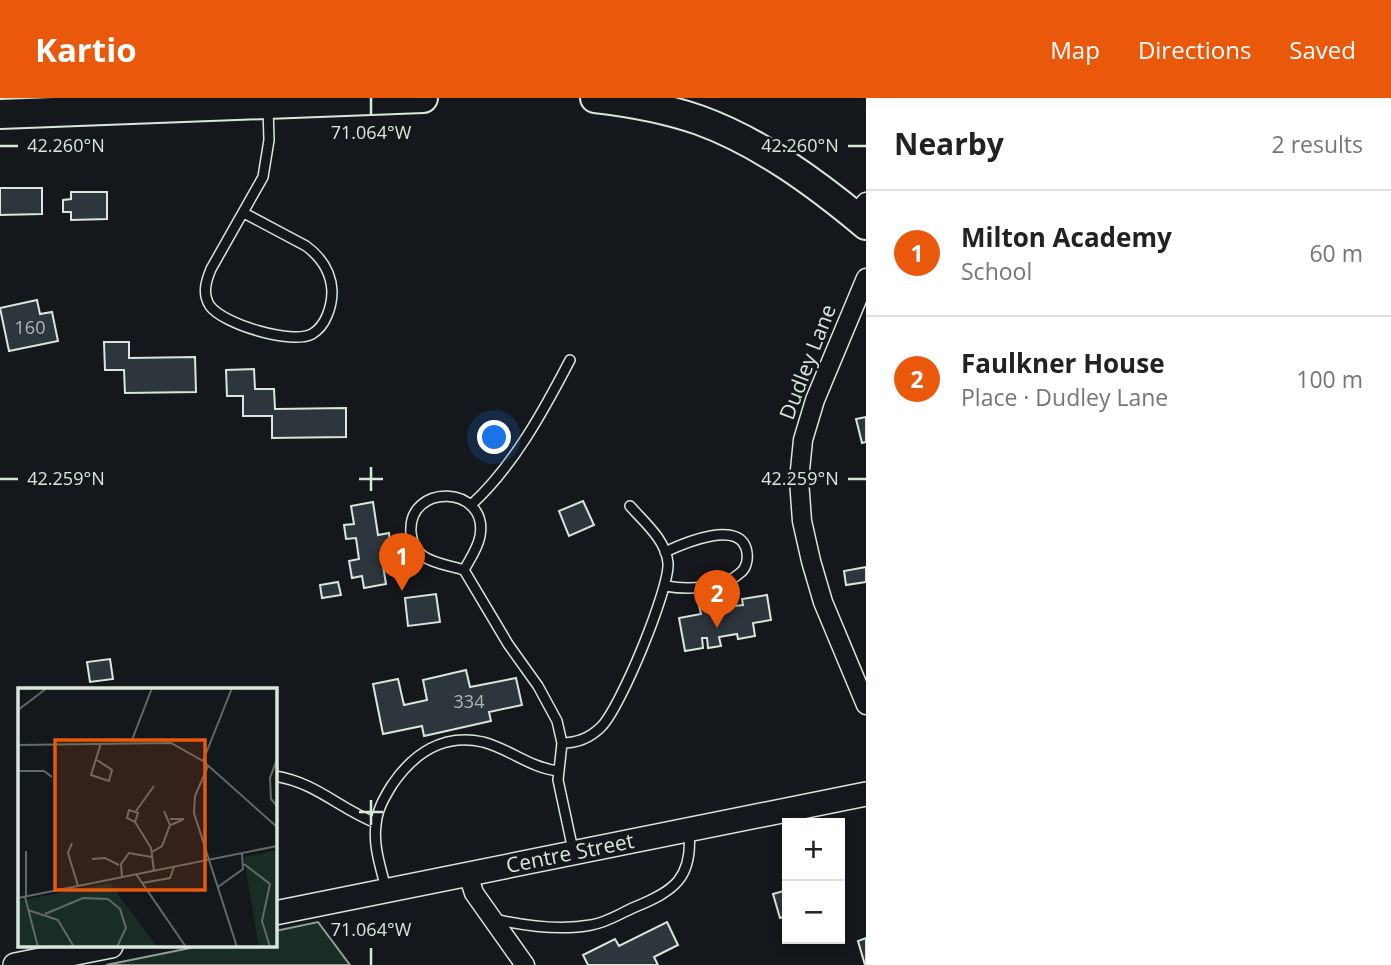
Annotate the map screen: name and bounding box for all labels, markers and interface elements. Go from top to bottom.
text: Kartio [35,27,137,72]
text: Map [1050,33,1100,66]
text: Directions [1138,33,1251,66]
text: Saved [1289,33,1356,66]
text: 71.064°W [331,120,412,144]
text: Nearby [894,123,1004,164]
text: 2 results [1272,128,1363,160]
text: 42.260°N [27,133,105,157]
text: 42.260°N [761,133,839,157]
text: Milton Academy [961,219,1172,255]
text: 1 [910,237,924,269]
text: 60 m [1309,237,1363,269]
text: School [961,255,1032,287]
street label: Dudley Lane [772,300,842,423]
house number: 160 [15,315,45,339]
text: Faulkner House [961,345,1165,381]
text: 2 [910,363,924,395]
text: 100 m [1296,363,1363,395]
text: Place · Dudley Lane [961,381,1168,413]
your location [477,420,511,454]
text: 42.259°N [27,466,105,490]
text: 42.259°N [761,466,839,490]
pin: 1 [379,533,425,591]
pin: 2 [694,570,740,628]
inset map [18,688,276,948]
house number: 334 [454,689,484,713]
map controls [782,818,845,944]
button: + [782,818,845,881]
street label: Centre Street [503,826,636,879]
button: − [782,881,845,944]
text: 71.064°W [331,917,412,941]

